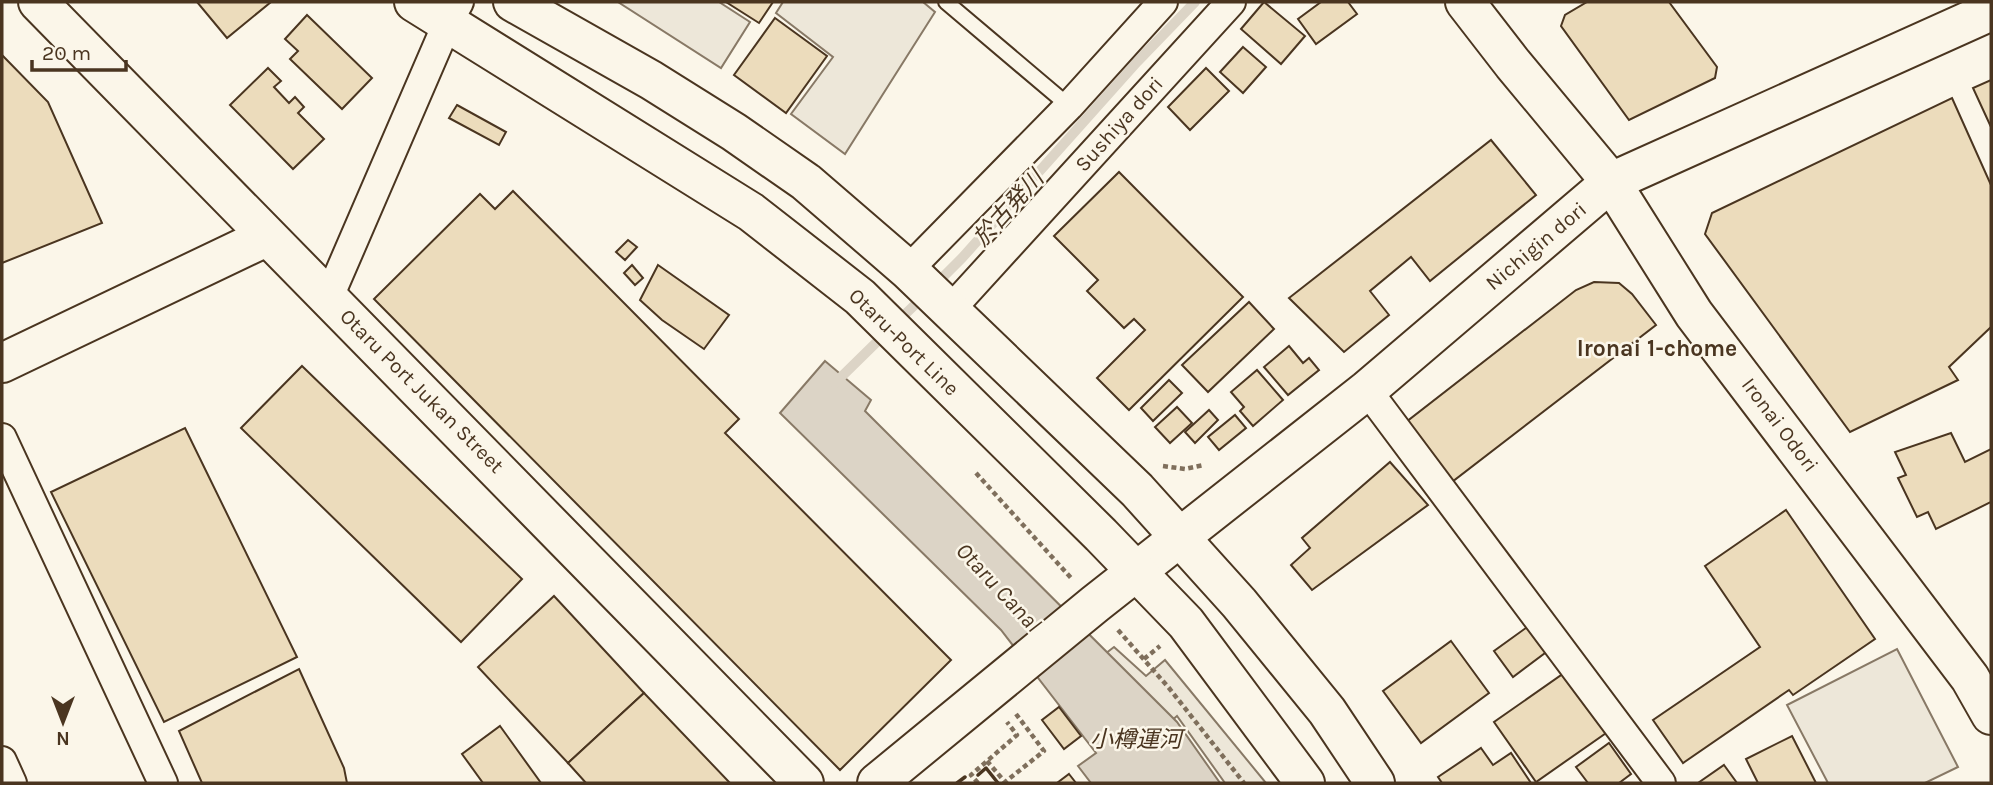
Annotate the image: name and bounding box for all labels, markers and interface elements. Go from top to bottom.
scale bar [32,28,126,72]
text: 20 m [42,41,91,65]
street label: Sushiya dori [1070,72,1168,176]
water label: 於古発川 [968,163,1051,252]
street label: Nichigin dori [1481,197,1591,295]
street label: Otaru-Port Line [844,283,964,401]
street label: Otaru Port Jukan Street [335,304,509,478]
district label: Ironai 1-chome [1577,335,1737,362]
street label: Ironai Odori [1737,373,1823,477]
water label: Otaru Canal [950,537,1047,638]
north arrow [28,687,98,757]
water label: 小樽運河 [1090,726,1186,753]
text: N [56,727,70,749]

